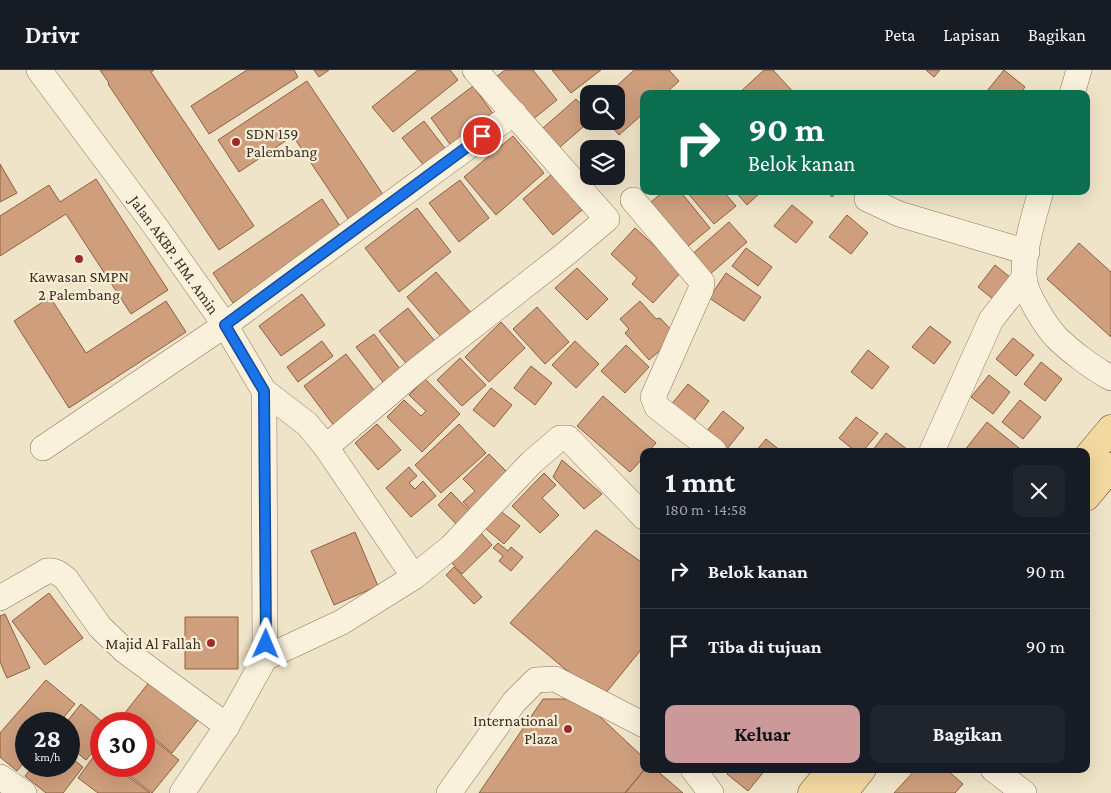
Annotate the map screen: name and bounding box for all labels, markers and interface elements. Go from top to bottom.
text: Drivr [25,21,80,48]
text: Peta [885,25,915,45]
text: Lapisan [943,25,1000,45]
text: Bagikan [1028,25,1086,45]
map controls [580,85,625,185]
button: search [580,85,625,130]
icon: right [665,110,730,175]
text: 90 m [748,110,825,149]
pin [461,115,503,157]
icon: arrive [468,122,496,150]
place label: SDN 159 Palembang [246,125,318,161]
marker: SDN 159 Palembang [230,136,242,148]
button: layers [580,140,625,185]
text: Belok kanan [748,151,855,176]
street label: Jalan AKBP. HM. Amin [124,190,223,318]
marker: Kawasan SMPN 2 Palembang [73,253,85,265]
place label: Kawasan SMPN 2 Palembang [29,268,129,304]
text: 1 mnt [665,465,735,498]
button: close [1013,465,1065,517]
text: 180 m · 14:58 [665,501,747,518]
icon: right [665,557,693,585]
text: Belok kanan [708,561,808,582]
text: 90 m [1026,561,1065,582]
position arrow [239,617,291,669]
icon: arrive [665,632,693,660]
place label: Majid Al Fallah [105,635,201,653]
text: Tiba di tujuan [708,636,822,657]
text: 90 m [1026,636,1065,657]
marker: Majid Al Fallah [205,637,217,649]
button: Keluar [665,705,860,763]
button: Bagikan [870,705,1065,763]
speed limit sign: 30 [90,712,155,777]
place label: International Plaza [473,712,559,747]
marker: International Plaza [562,723,574,735]
text: 28 [34,725,61,752]
text: km/h [35,750,60,764]

